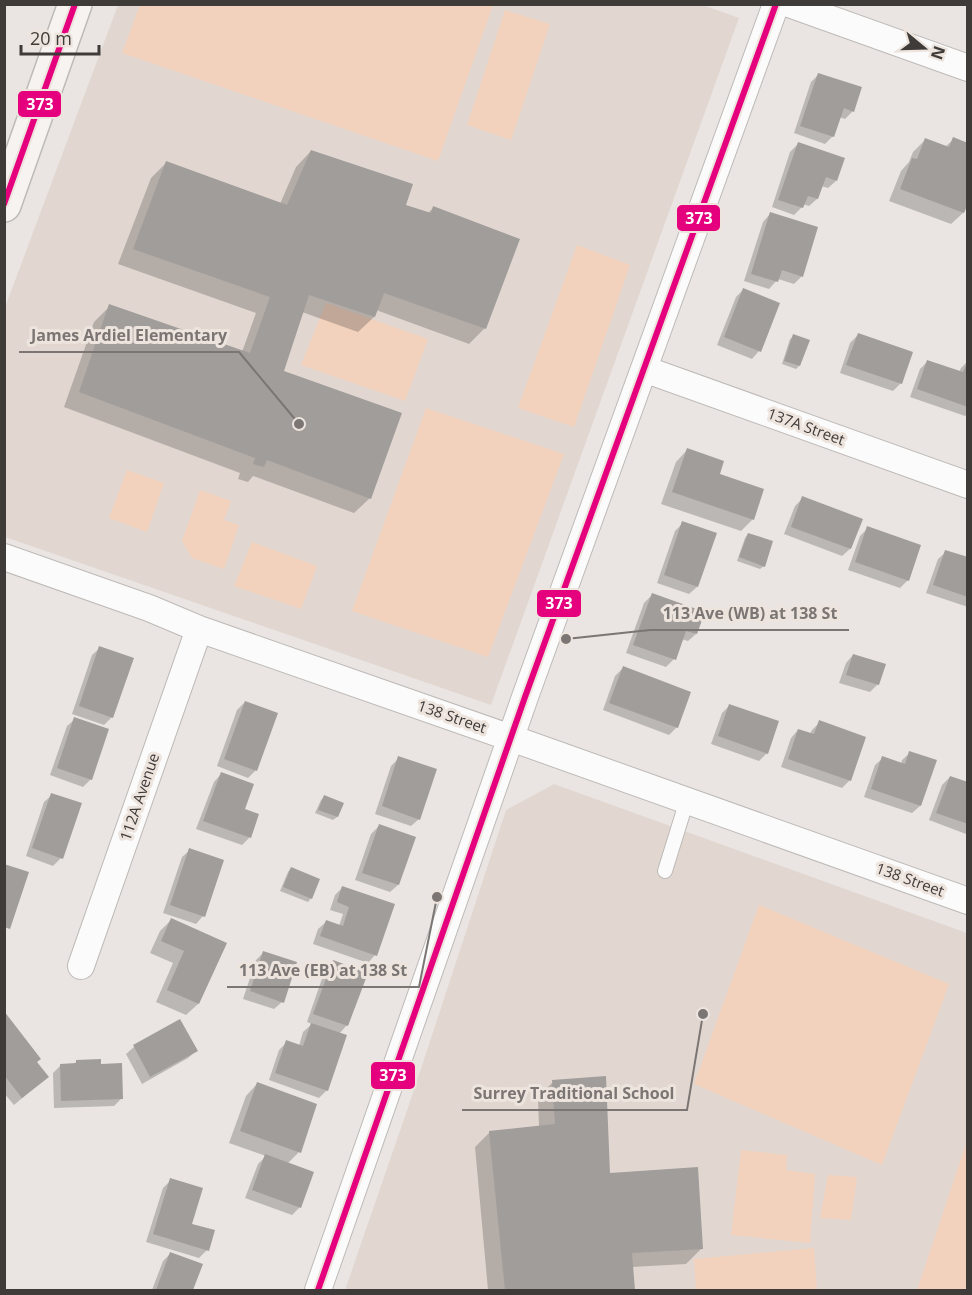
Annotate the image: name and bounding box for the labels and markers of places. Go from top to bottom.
callout: James Ardiel Elementary [19,318,239,352]
callout: 113 Ave (WB) at 138 St [650,596,849,630]
callout: 113 Ave (EB) at 138 St [227,953,419,987]
callout: Surrey Traditional School [462,1076,687,1110]

